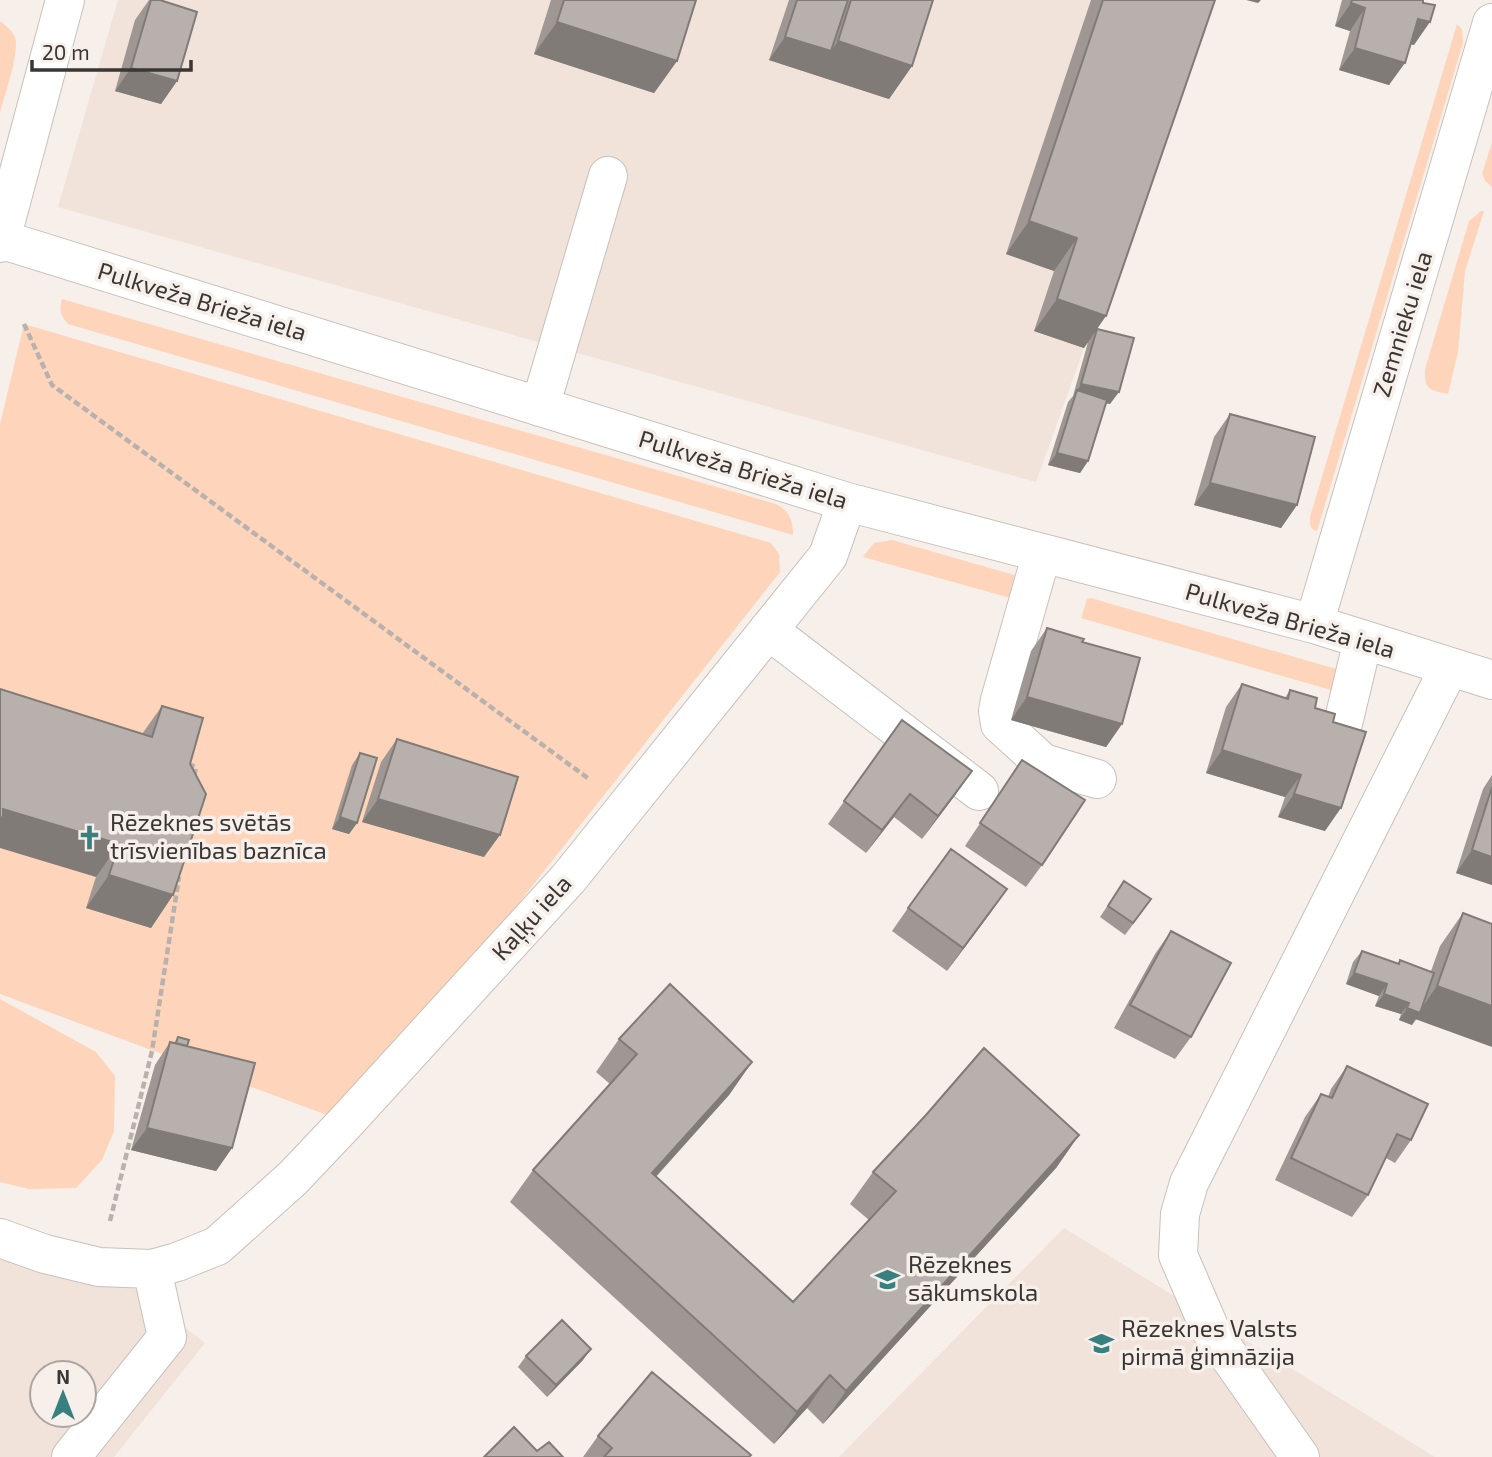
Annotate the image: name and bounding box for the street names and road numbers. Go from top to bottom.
street label: Zemnieku iela [1366,247,1437,400]
street label: Pulkveža Brieža iela [95,255,310,346]
street label: Pulkveža Brieža iela [636,423,851,514]
street label: Pulkveža Brieža iela [1182,576,1399,663]
street label: Kaļķu iela [485,868,578,967]

